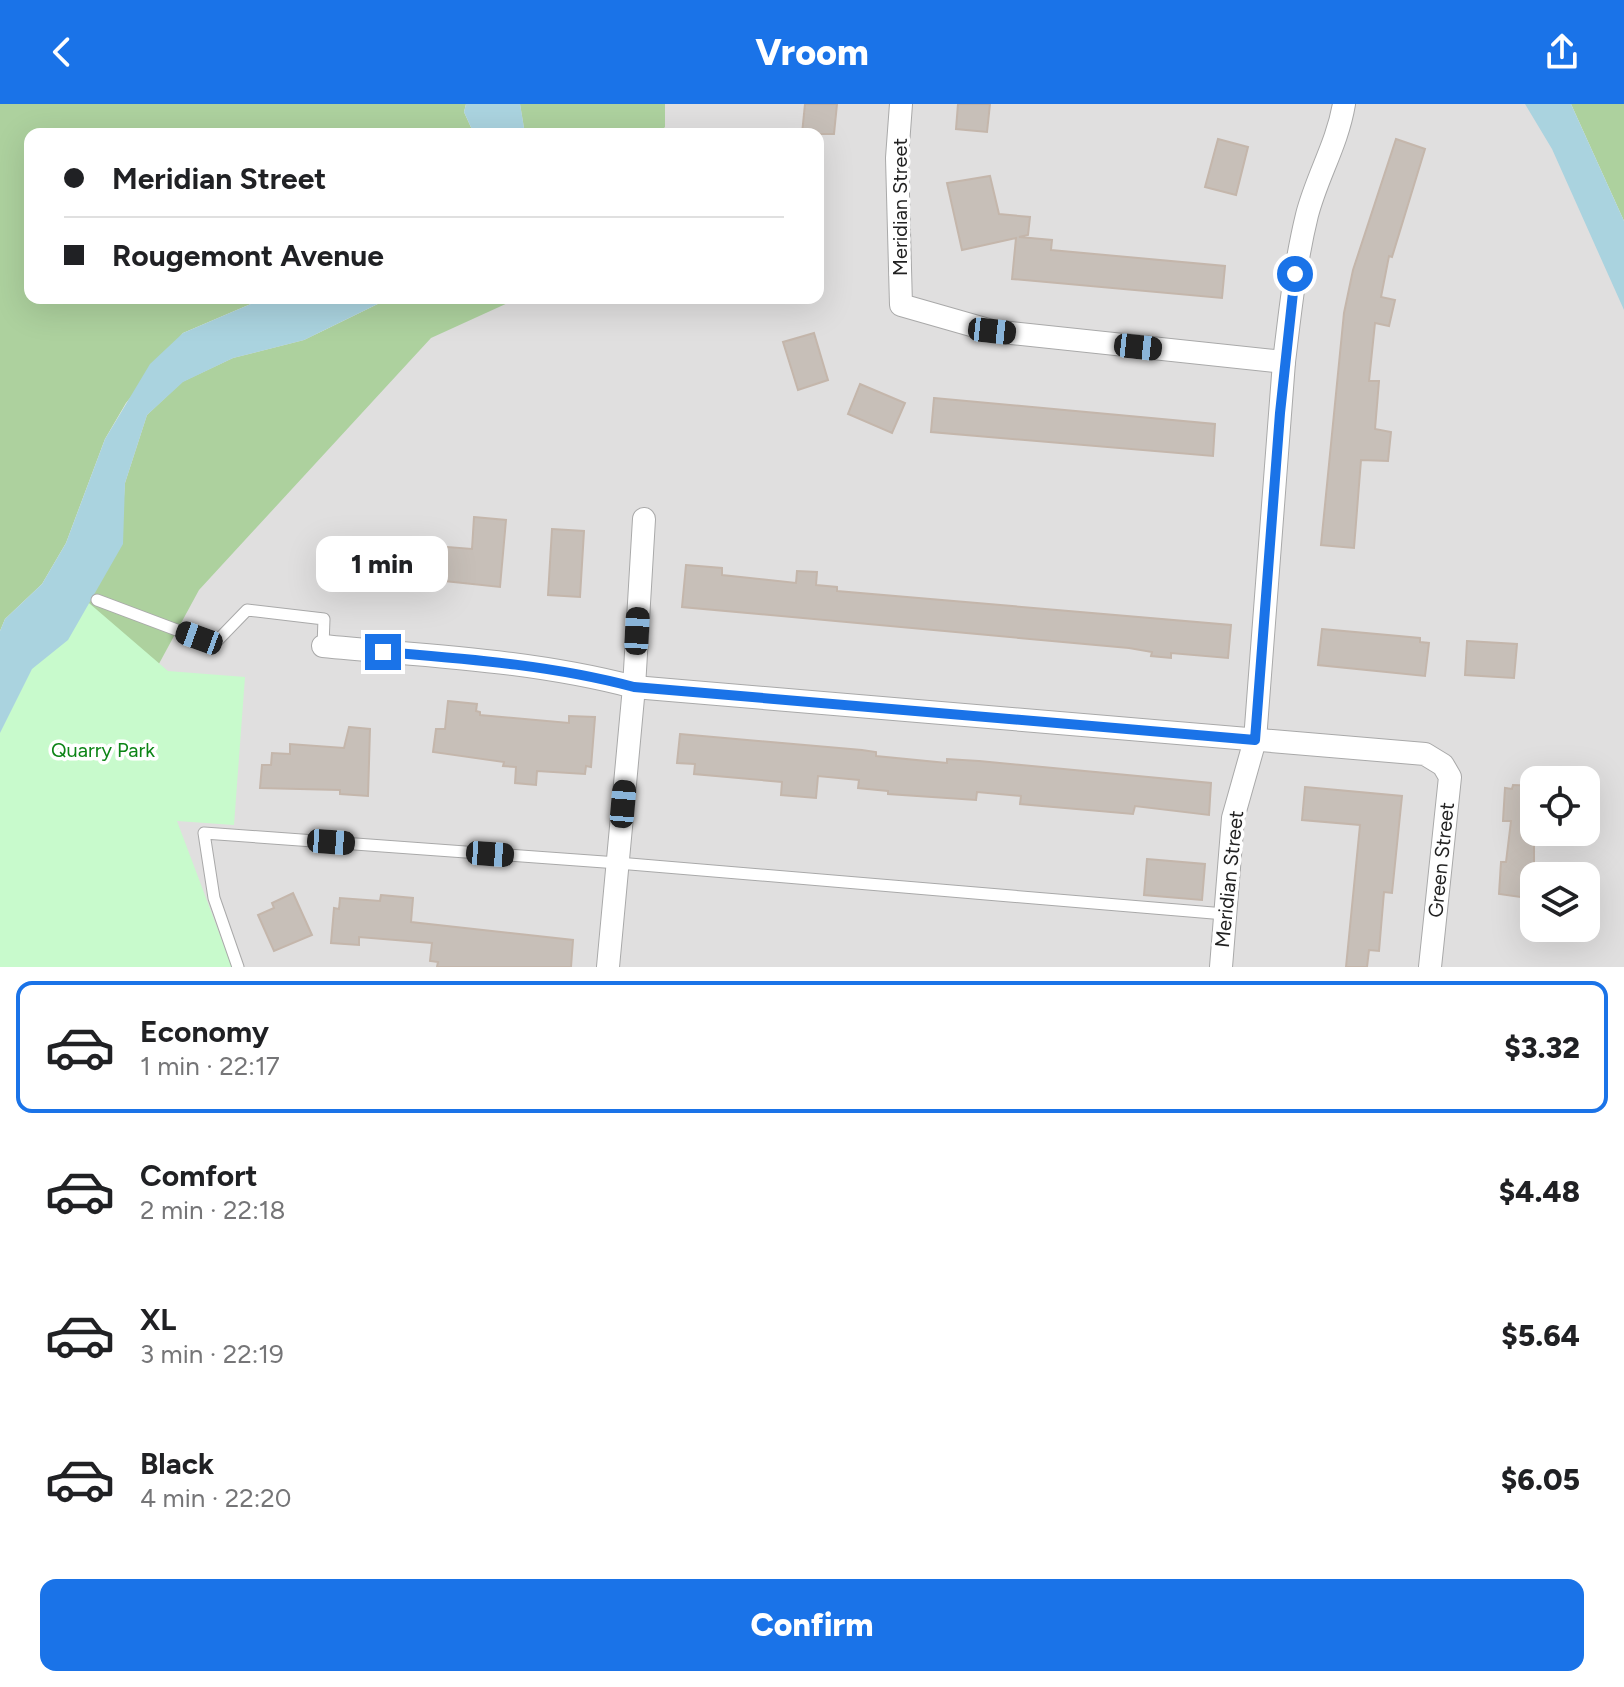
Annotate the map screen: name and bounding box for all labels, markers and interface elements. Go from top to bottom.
icon: back [40,30,84,74]
icon: share [1540,30,1584,74]
text: Vroom [755,31,869,74]
street label: Meridian Street [888,138,912,276]
text: Meridian Street [112,160,326,197]
text: Rougemont Avenue [112,237,384,274]
route start [1277,256,1313,292]
car [967,317,1017,345]
car [1113,333,1163,361]
callout: 1 min [317,536,449,592]
text: 1 min [351,548,413,580]
car [624,606,650,656]
car [172,619,226,657]
route end [365,634,401,670]
park label: Quarry Park [51,738,155,762]
map controls [1520,766,1600,942]
button: locate [1520,766,1600,846]
car [609,779,637,829]
street label: Green Street [1423,801,1459,919]
street label: Meridian Street [1210,809,1248,949]
car [306,828,356,856]
car [465,840,515,868]
button: layers [1520,862,1600,942]
icon: car [44,1011,116,1083]
text: Economy [140,1013,269,1050]
text: $3.32 [1504,1029,1580,1066]
text: 1 min · 22:17 [140,1050,280,1082]
icon: car [44,1155,116,1227]
text: Comfort [140,1157,258,1194]
text: $4.48 [1499,1173,1580,1210]
text: 2 min · 22:18 [140,1194,285,1226]
icon: car [44,1299,116,1371]
text: XL [140,1301,176,1338]
text: $5.64 [1501,1317,1580,1354]
text: 3 min · 22:19 [140,1338,284,1370]
icon: car [44,1443,116,1515]
text: Black [140,1445,214,1482]
text: $6.05 [1501,1461,1580,1498]
text: 4 min · 22:20 [140,1482,292,1514]
button: Confirm [40,1579,1584,1671]

